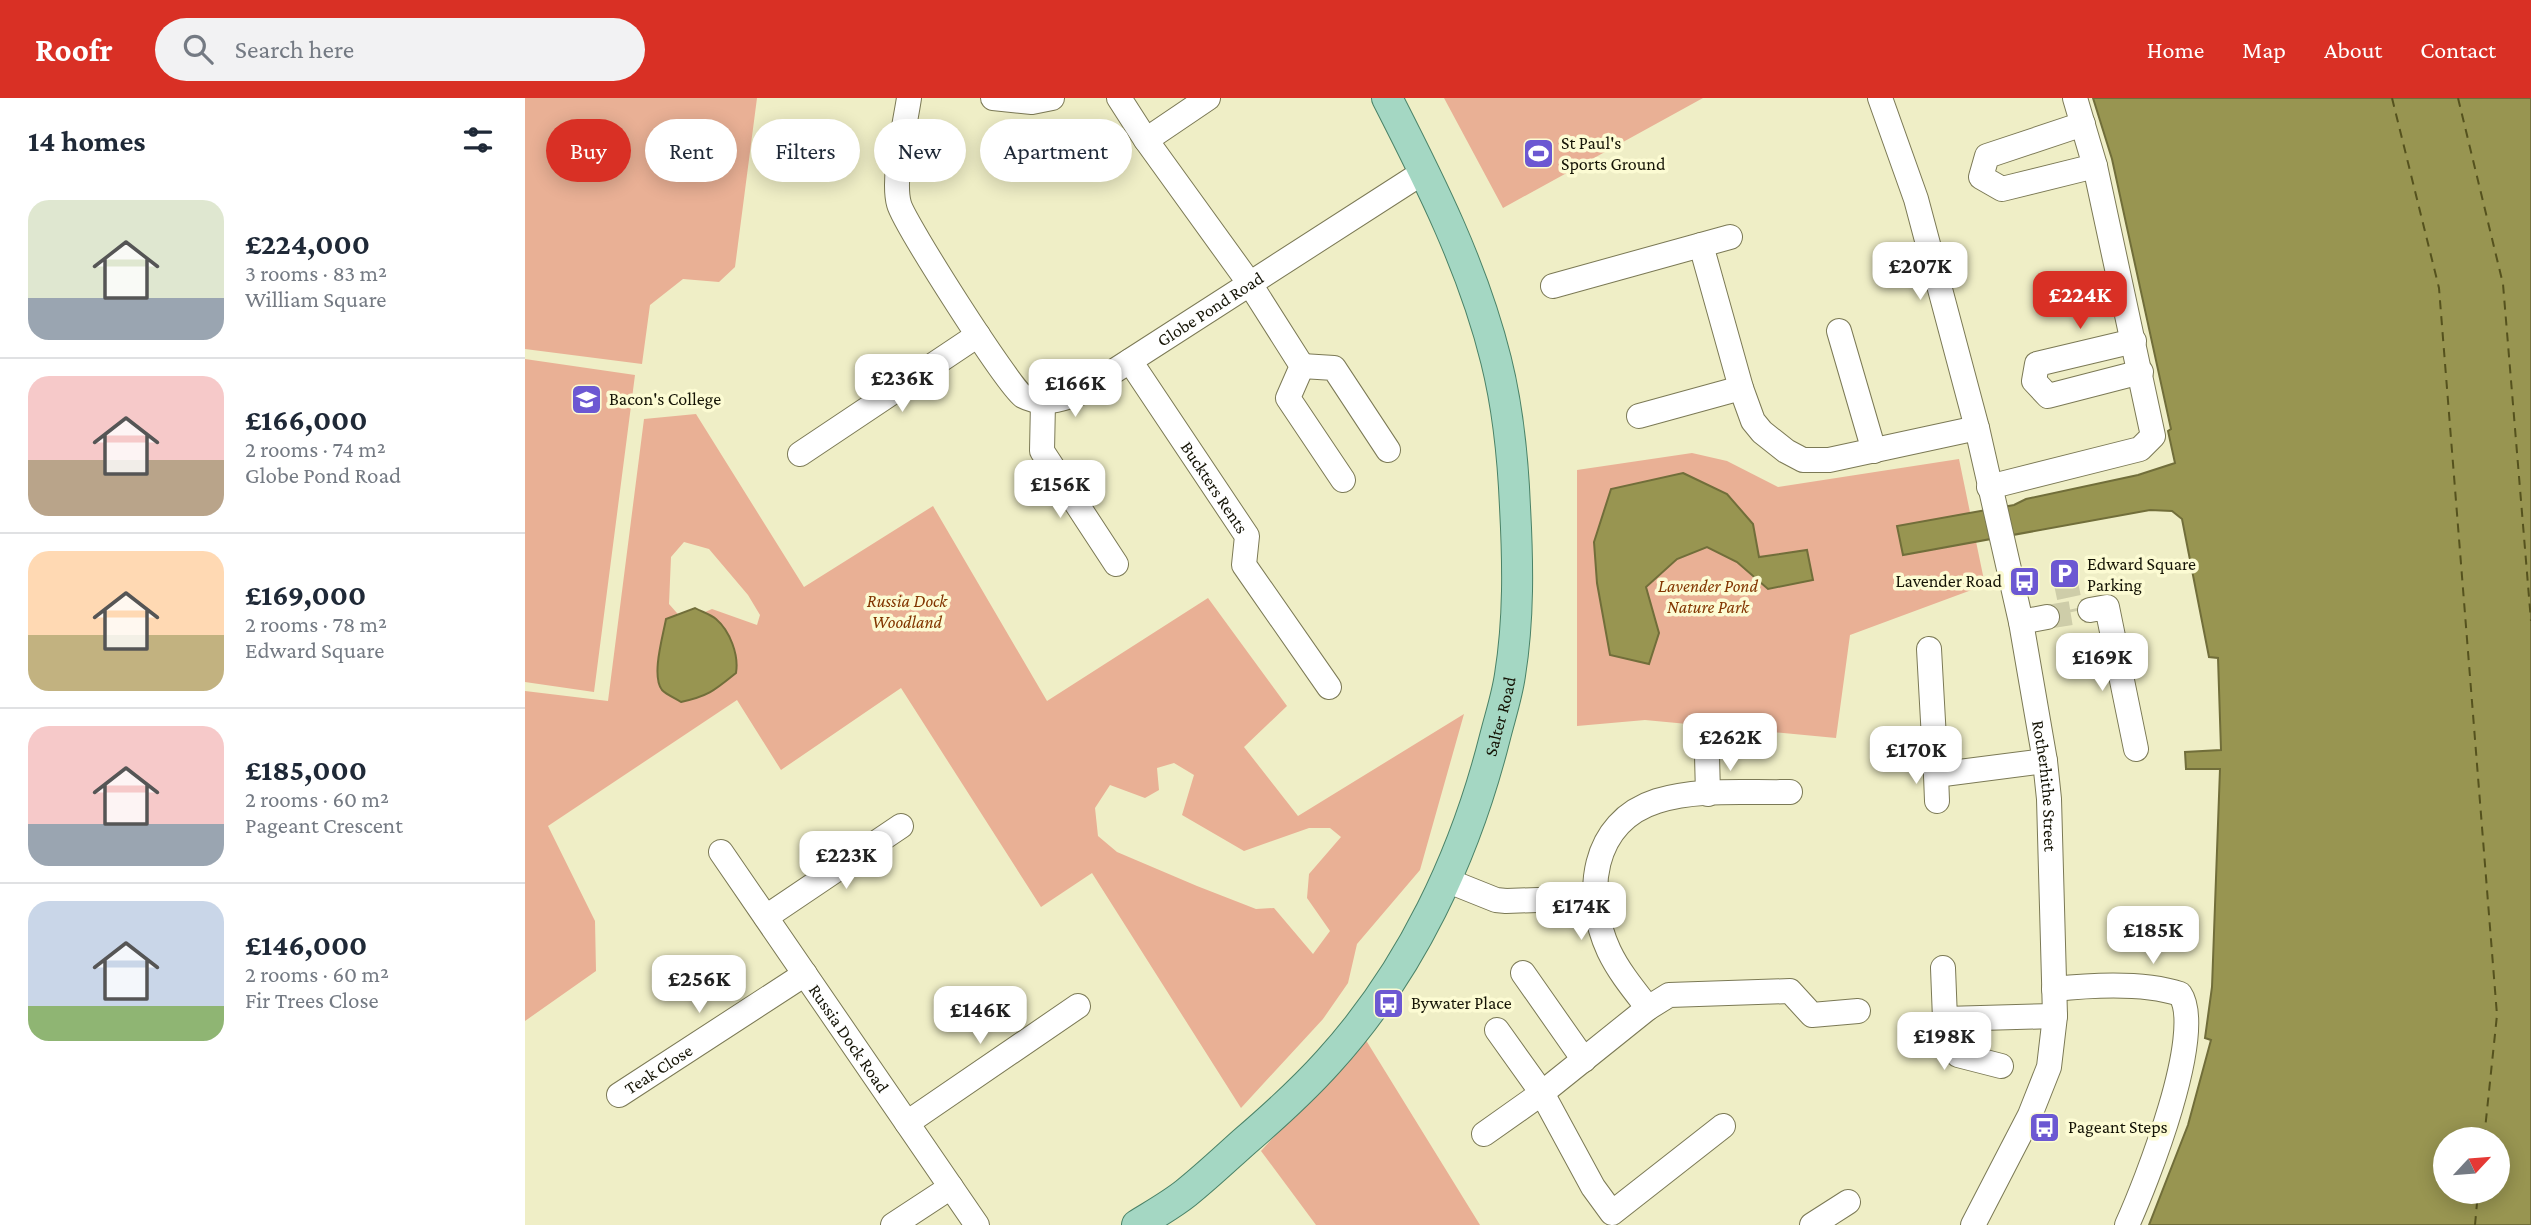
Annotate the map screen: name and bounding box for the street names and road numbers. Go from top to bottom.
street label: Globe Pond Road [1153,267,1268,351]
street label: Buckters Rents [1177,438,1252,537]
street label: Salter Road [1480,675,1520,759]
street label: Rotherhithe Street [2028,719,2060,853]
street label: Russia Dock Road [805,980,893,1097]
street label: Teak Close [621,1040,696,1099]

